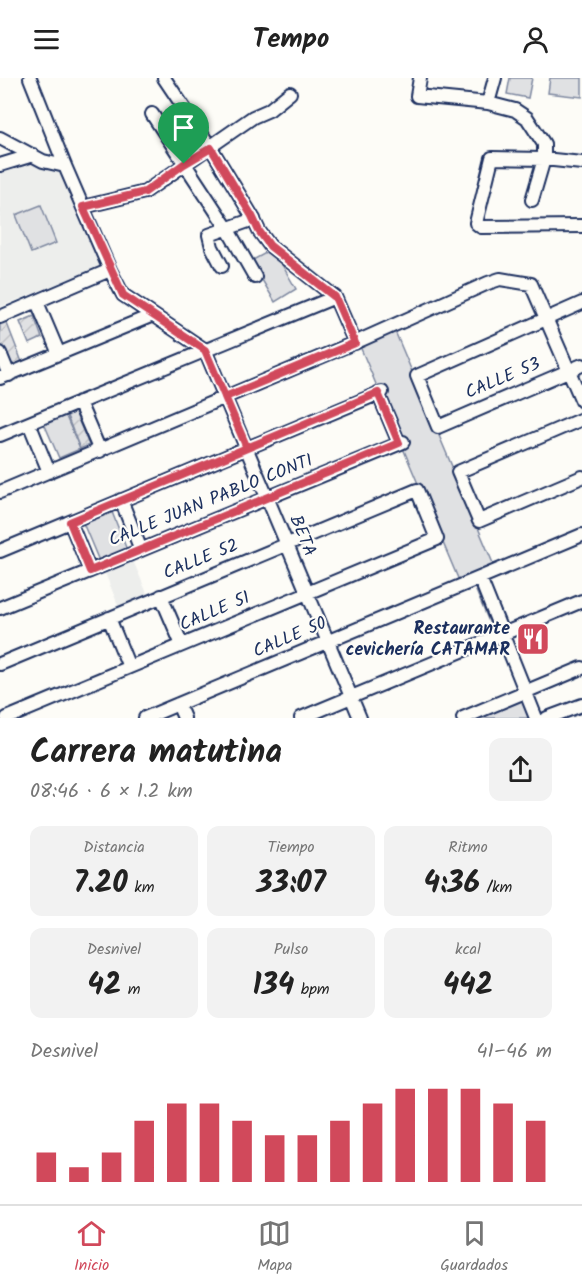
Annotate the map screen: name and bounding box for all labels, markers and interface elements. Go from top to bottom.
text: Tempo [253,18,329,61]
icon: menu [30,23,63,56]
icon: person [519,23,552,56]
pin [158,102,209,164]
icon: arrive [167,111,200,144]
street label: CALLE 53 [461,350,545,408]
street label: CALLE JUAN PABLO CONTI [104,447,318,555]
street label: BETA [281,511,323,561]
street label: CALLE 52 [159,532,243,588]
street label: CALLE 51 [175,584,255,640]
street label: CALLE 50 [249,609,331,667]
place label: Restaurante cevichería CATAMAR [346,615,510,665]
restaurant icon: Restaurante cevichería CATAMAR [515,621,551,657]
text: Carrera matutina [30,727,282,780]
button: share [489,738,552,801]
text: 08:46 · 6 × 1.2 km [30,776,193,808]
text: Distancia [83,835,145,860]
text: Tiempo [267,835,315,860]
text: Ritmo [448,835,488,860]
text: 7.20 [74,860,128,908]
text: 33:07 [256,860,326,908]
text: 4:36 [424,860,480,908]
text: km [128,875,154,900]
text: /km [480,875,512,900]
text: Desnivel [87,937,141,962]
text: Pulso [274,937,308,962]
text: kcal [455,937,481,962]
text: 42 [88,962,121,1010]
text: 134 [252,962,294,1010]
text: 442 [443,962,493,1010]
text: m [121,977,141,1002]
text: bpm [294,977,330,1002]
text: Desnivel [30,1036,98,1068]
text: 41–46 m [476,1036,552,1068]
tab: Inicio [74,1217,109,1278]
tab: Mapa [257,1217,292,1278]
tab: Guardados [440,1217,508,1278]

